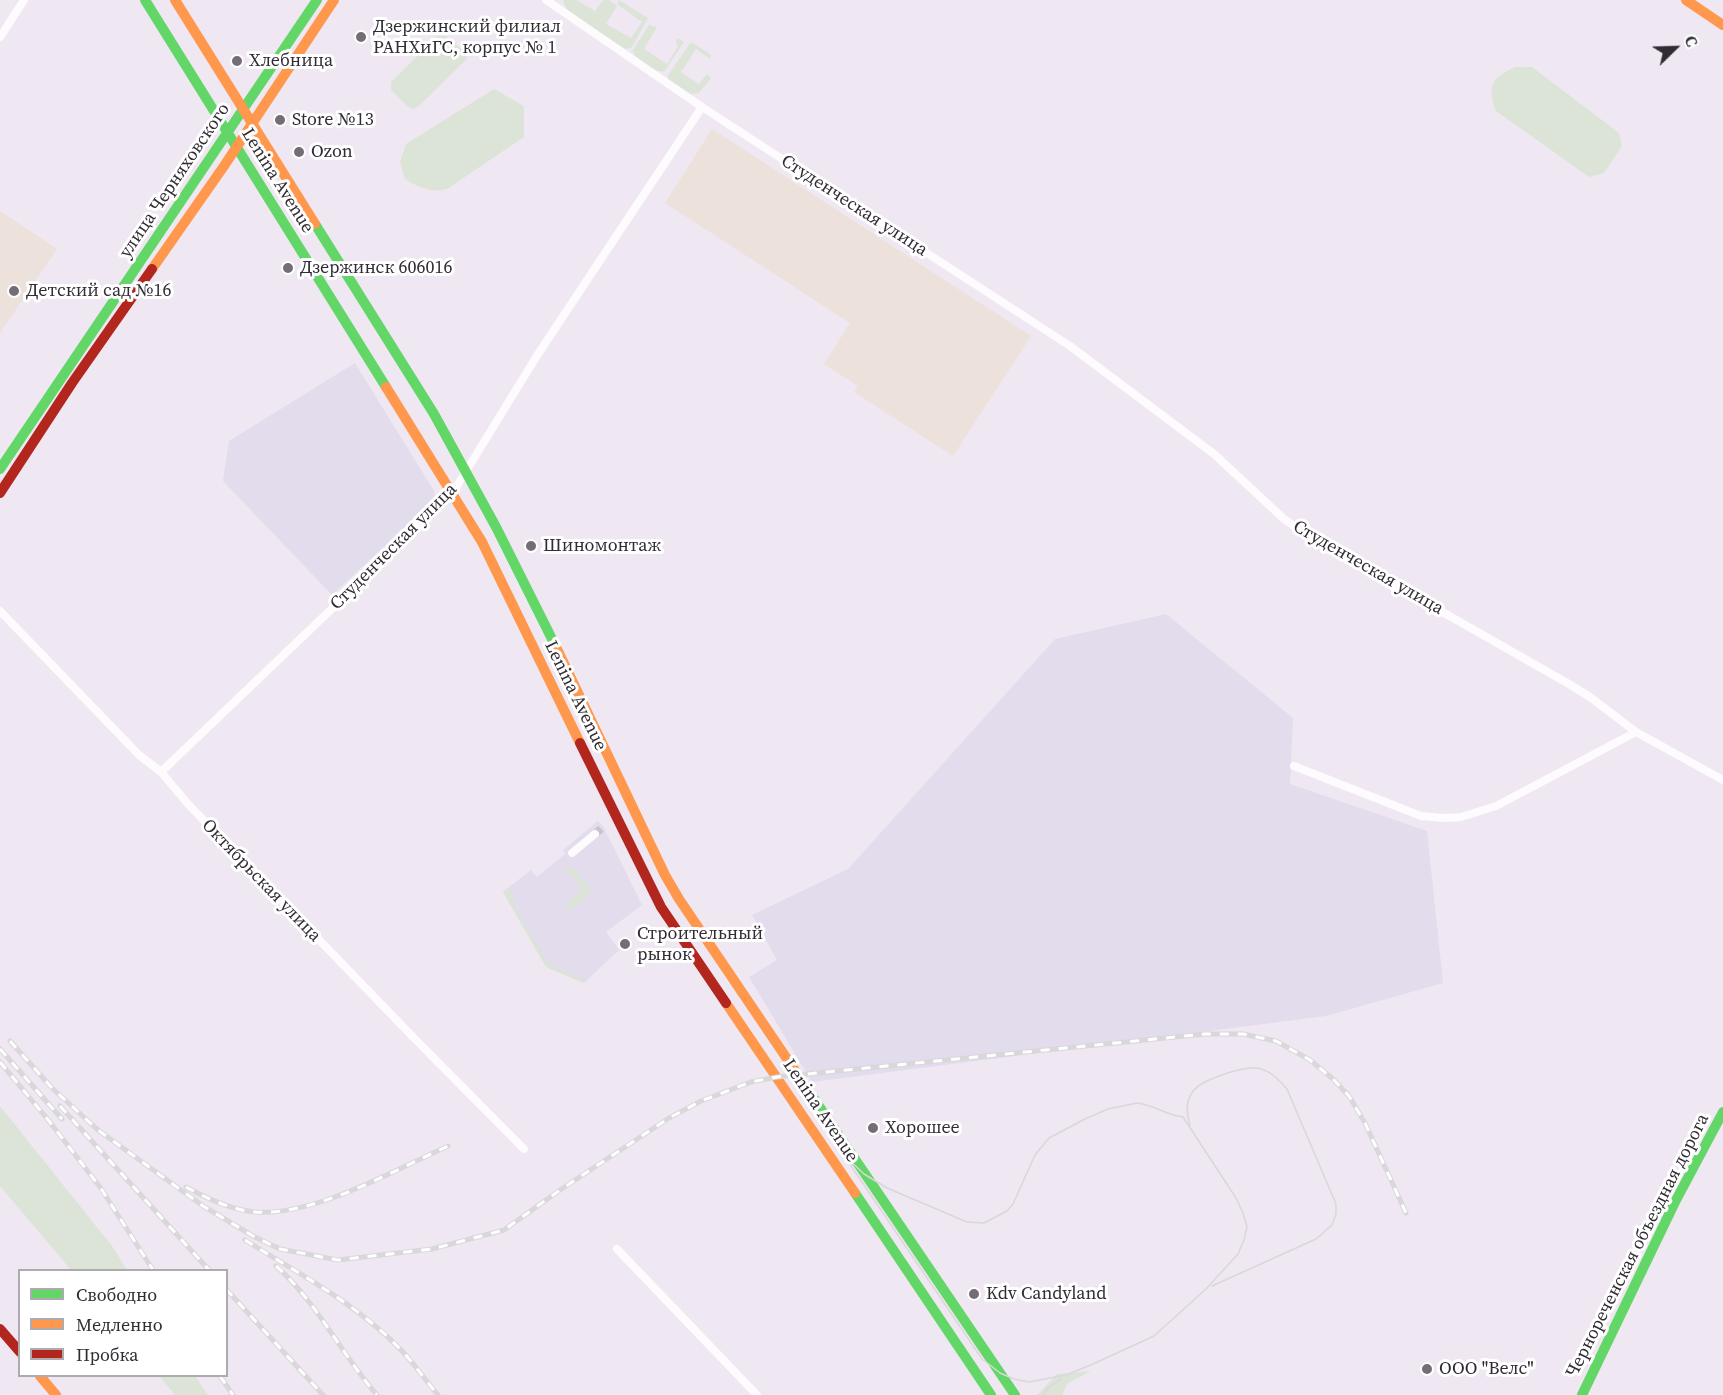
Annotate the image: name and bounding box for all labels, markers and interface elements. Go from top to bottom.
place label: Дзержинский филиал РАНХиГС, корпус № 1 [373,16,561,58]
north arrow [1645,18,1705,78]
marker: Дзержинский филиал РАНХиГС, корпус № 1 [354,30,368,44]
text: С [1679,32,1704,50]
place label: Хлебница [249,50,333,72]
marker: Хлебница [230,54,244,68]
street label: улица Черняховского [115,99,235,263]
place label: Store №13 [292,109,374,131]
marker: Store №13 [273,113,287,127]
street label: Lenina Avenue [236,125,318,237]
place label: Ozon [311,141,353,163]
marker: Ozon [292,145,306,159]
street label: Студенческая улица [777,151,931,261]
place label: Дзержинск 606016 [300,257,453,279]
marker: Дзержинск 606016 [281,261,295,275]
place label: Детский сад №16 [26,280,172,302]
marker: Детский сад №16 [7,284,21,298]
street label: Студенческая улица [326,479,462,615]
street label: Студенческая улица [1289,516,1447,620]
place label: Шиномонтаж [543,535,661,557]
marker: Шиномонтаж [524,539,538,553]
street label: Lenina Avenue [539,638,611,754]
street label: Октябрьская улица [197,815,325,947]
place label: Строительный рынок [637,923,763,966]
marker: Строительный рынок [618,937,632,951]
street label: Lenina Avenue [778,1055,862,1167]
street label: Чернореченская объездная дорога [1562,1110,1714,1382]
place label: Хорошее [885,1117,960,1139]
marker: Хорошее [866,1121,880,1135]
legend [18,1269,228,1377]
text: Свободно [76,1282,157,1307]
place label: Kdv Candyland [986,1283,1107,1305]
marker: Kdv Candyland [967,1287,981,1301]
text: Медленно [76,1312,163,1337]
text: Пробка [76,1342,138,1367]
place label: ООО "Велс" [1439,1358,1534,1380]
marker: ООО "Велс" [1420,1362,1434,1376]

